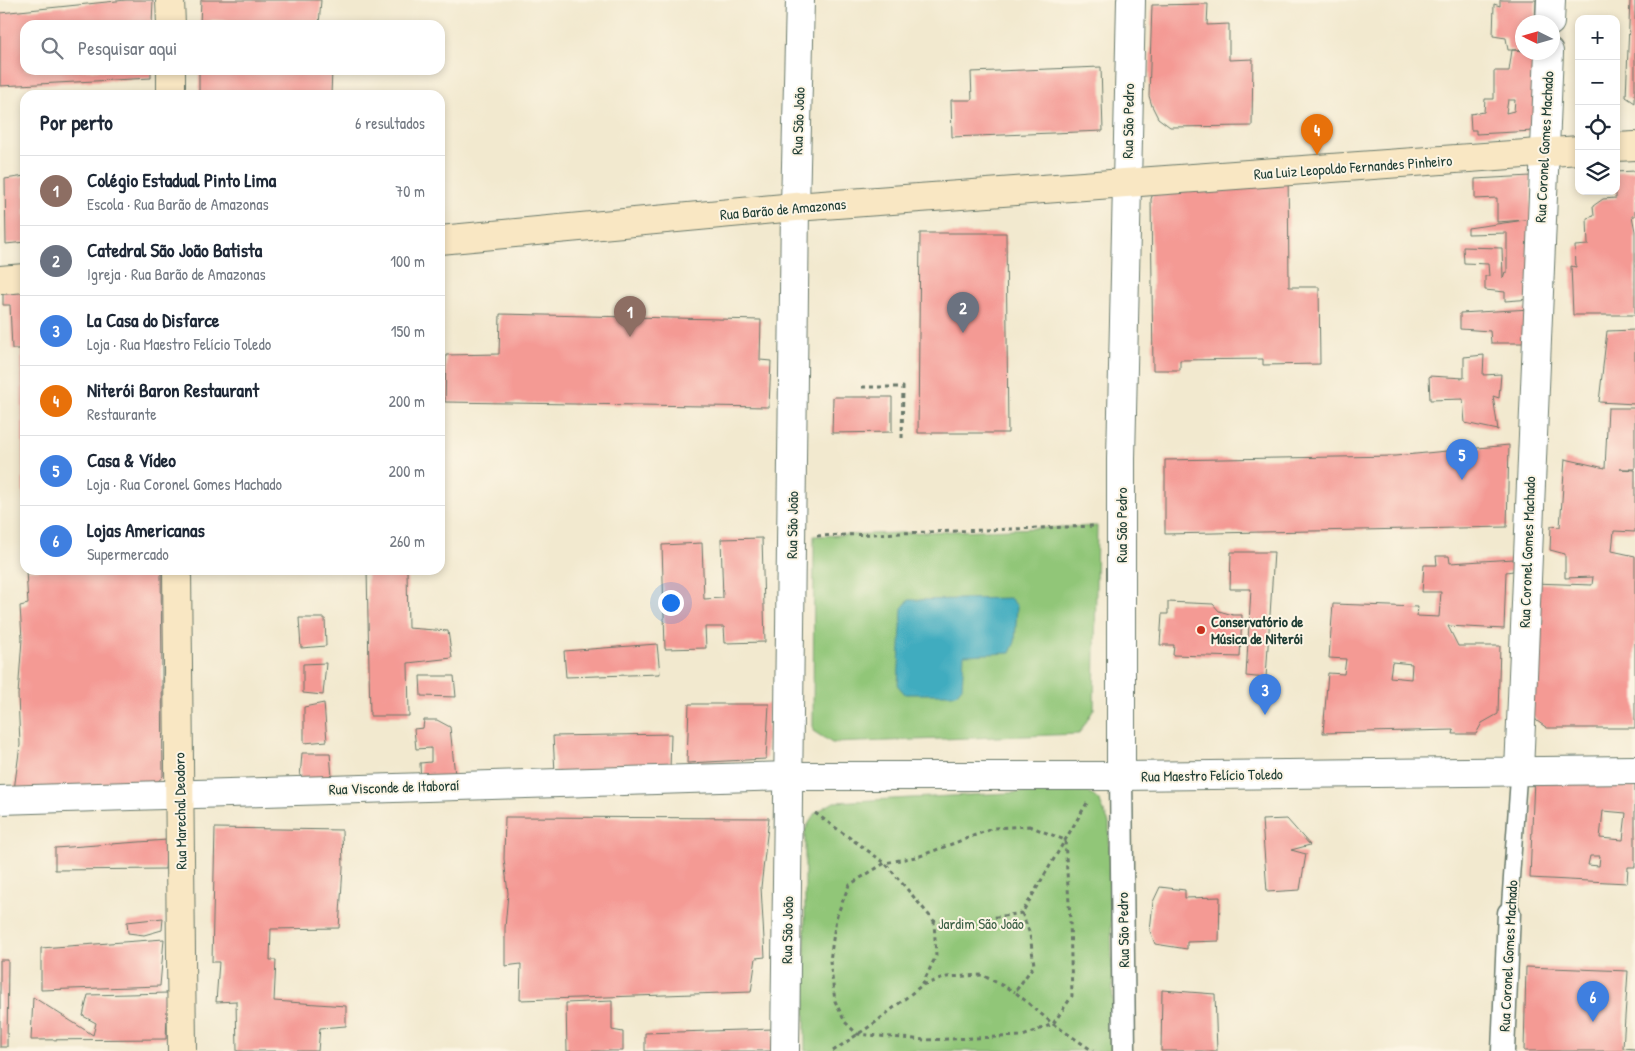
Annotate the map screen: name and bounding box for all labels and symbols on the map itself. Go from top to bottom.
north arrow [1515,15,1560,60]
street label: Rua Coronel Gomes Machado [1530,71,1558,223]
street label: Rua São Pedro [1117,83,1139,159]
street label: Rua São João [786,87,810,155]
pin: 4 [1301,114,1333,155]
street label: Rua Luiz Leopoldo Fernandes Pinheiro [1253,150,1453,184]
street label: Rua Barão de Amazonas [719,193,847,225]
pin: 2 [947,292,979,333]
pin: 1 [614,296,646,337]
pin: 5 [1446,439,1478,480]
street label: Rua Coronel Gomes Machado [1514,476,1540,628]
street label: Rua São Pedro [1111,487,1132,563]
street label: Rua São João [781,491,803,559]
your location [658,590,684,616]
place label: Conservatório de Música de Niterói [1211,611,1303,649]
marker: Conservatório de Música de Niterói [1195,624,1207,636]
pin: 3 [1249,674,1281,715]
street label: Rua Marechal Deodoro [168,752,192,870]
street label: Rua Maestro Felício Toledo [1141,763,1283,787]
street label: Rua Visconde de Itaboraí [328,774,460,800]
street label: Rua Coronel Gomes Machado [1494,880,1522,1032]
street label: Rua São Pedro [1112,892,1134,968]
street label: Rua São João [776,896,798,964]
park label: Jardim São João [938,913,1024,934]
pin: 6 [1577,981,1609,1022]

